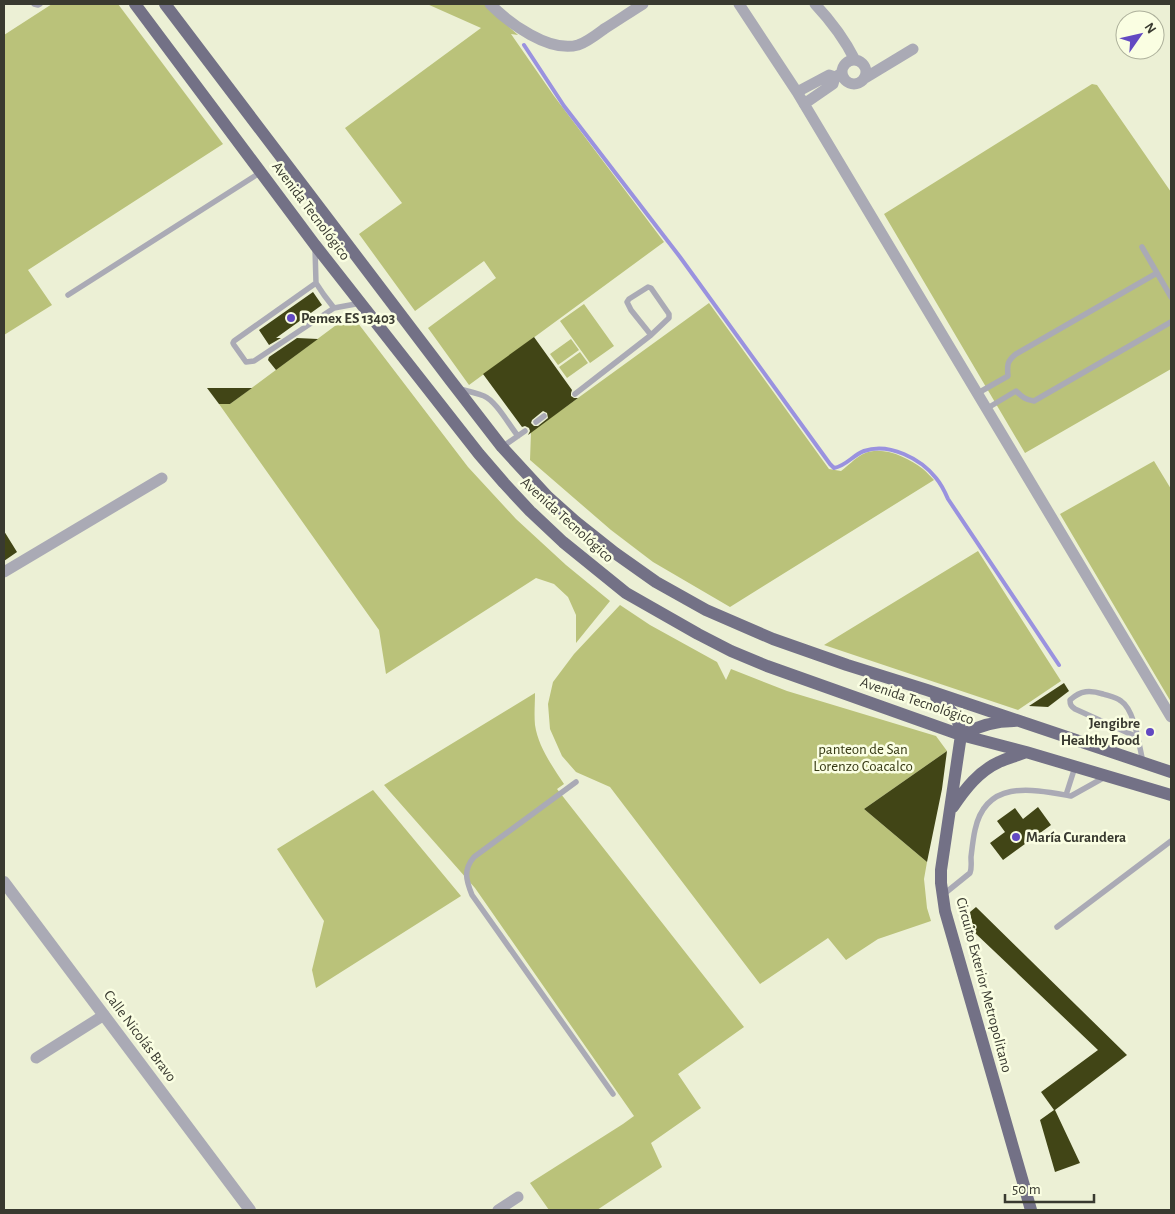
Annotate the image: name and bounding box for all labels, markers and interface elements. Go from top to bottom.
north arrow [1115,10,1165,60]
text: N [1141,20,1158,36]
street label: Avenida Tecnológico [269,159,353,263]
place label: Pemex ES 13403 [301,311,395,326]
marker: Pemex ES 13403 [285,312,297,324]
street label: Avenida Tecnológico [518,475,616,565]
street label: Avenida Tecnológico [858,675,976,727]
place label: Jengibre Healthy Food [1061,716,1140,748]
marker: Jengibre Healthy Food [1144,726,1156,738]
park label: panteon de San Lorenzo Coacalco [813,742,913,774]
place label: María Curandera [1026,830,1126,845]
marker: María Curandera [1010,831,1022,843]
street label: Circuito Exterior Metropolitano [953,896,1015,1074]
street label: Calle Nicolás Bravo [101,988,179,1084]
scale bar [1005,1172,1094,1204]
text: 50 m [1012,1182,1041,1197]

